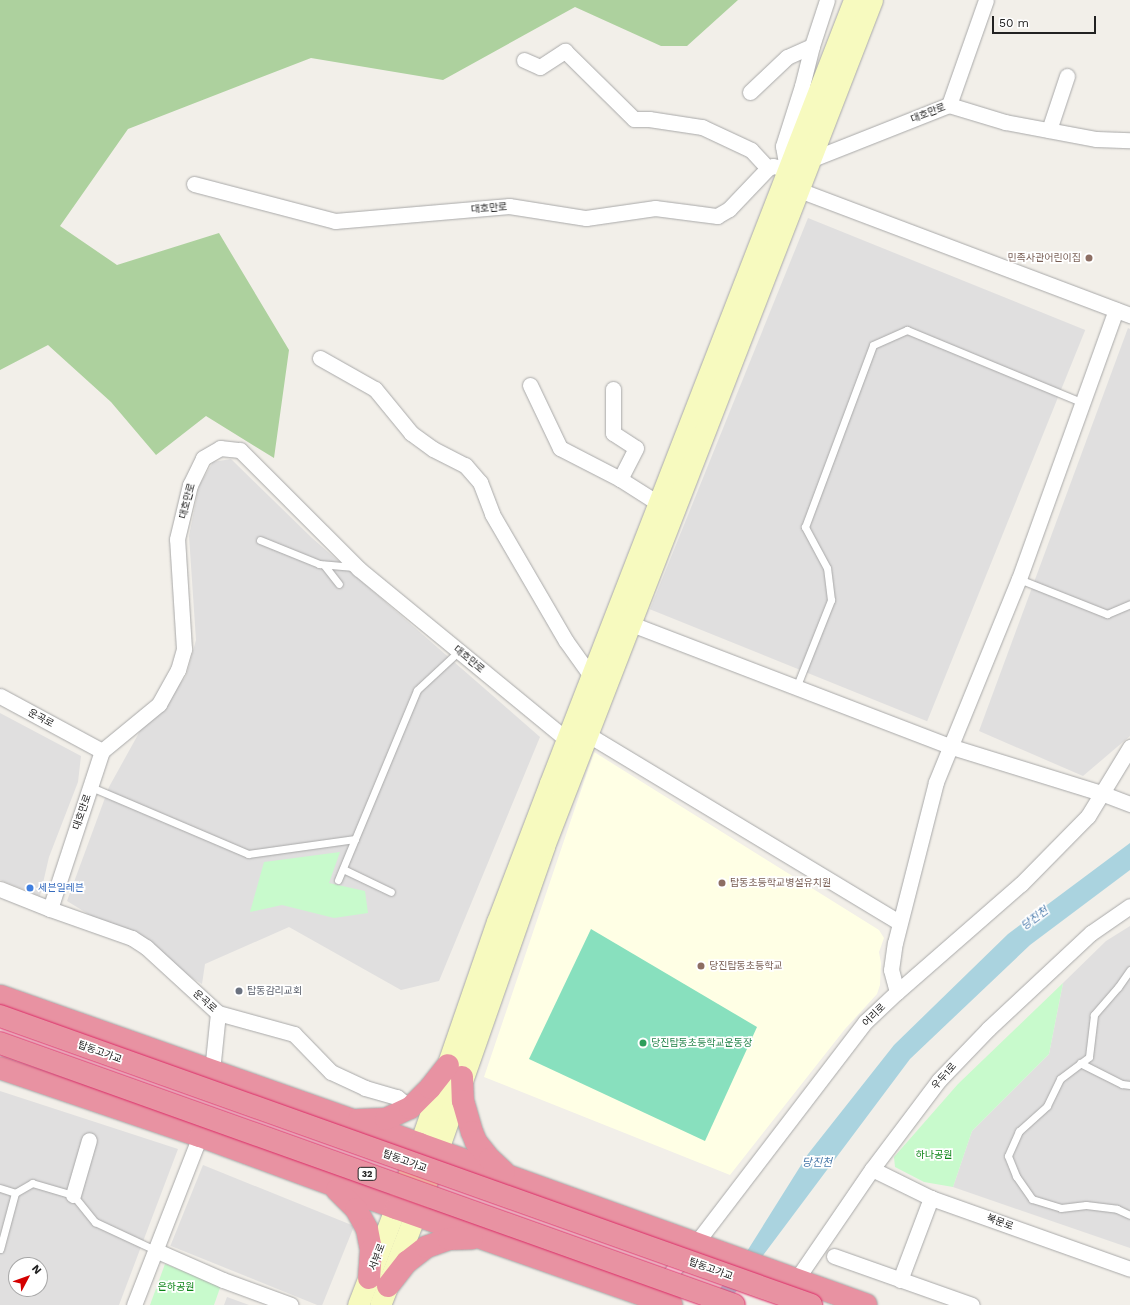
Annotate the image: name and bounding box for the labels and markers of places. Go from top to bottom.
place label: 민족사관어린이집 [1007,252,1081,264]
marker: 민족사관어린이집 [1084,253,1094,263]
place label: 탑동초등학교병설유치원 [730,877,831,889]
marker: 탑동초등학교병설유치원 [717,878,727,888]
place label: 세븐일레븐 [38,882,84,894]
marker: 세븐일레븐 [25,883,35,893]
place label: 당진탑동초등학교 [709,960,783,972]
marker: 당진탑동초등학교 [696,961,706,971]
place label: 탑동감리교회 [247,985,302,997]
marker: 탑동감리교회 [234,986,244,996]
place label: 당진탑동초등학교운동장 [651,1037,752,1049]
marker: 당진탑동초등학교운동장 [638,1038,648,1048]

